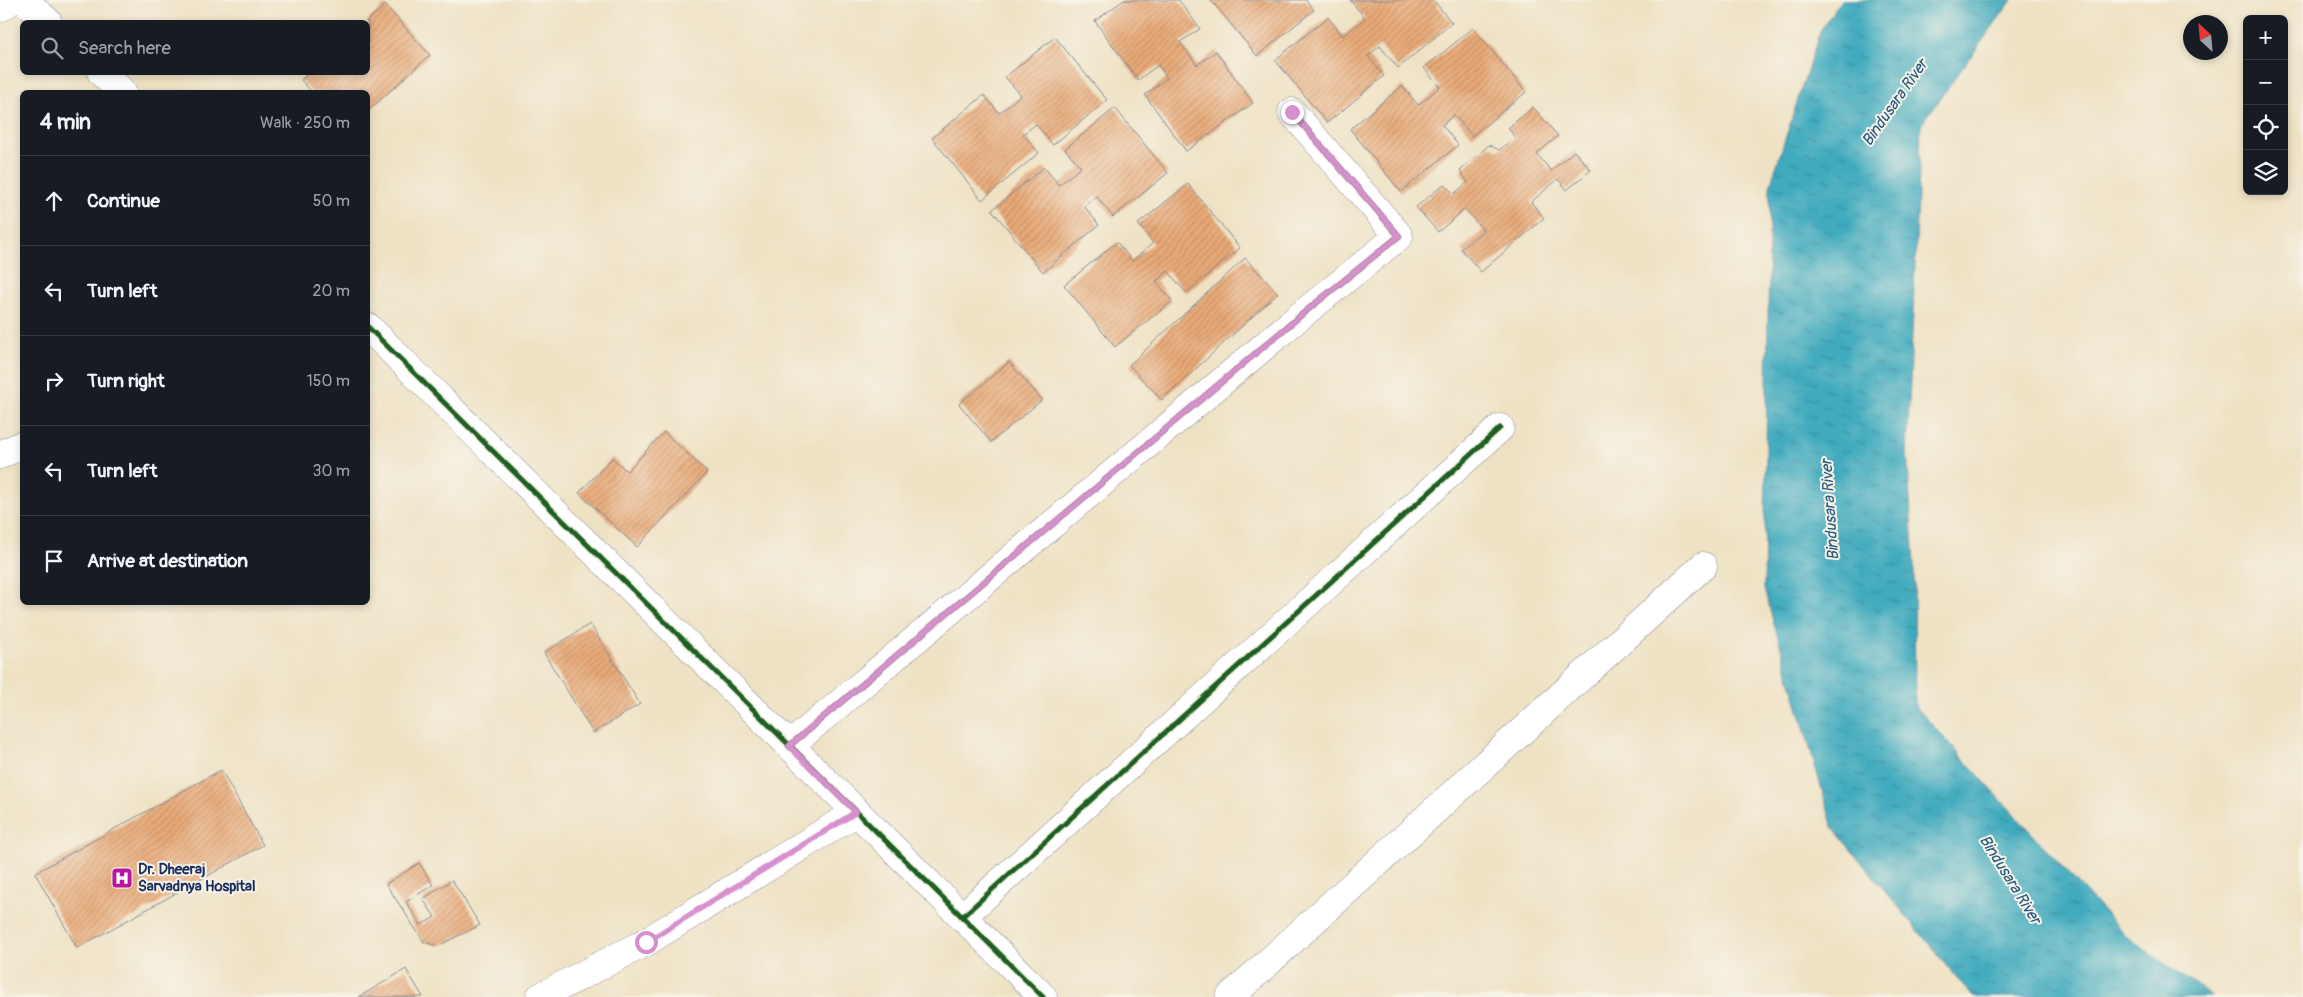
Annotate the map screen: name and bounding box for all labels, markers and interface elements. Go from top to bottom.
north arrow [2183,15,2228,60]
map controls [2243,15,2288,195]
button: + [2243,15,2288,60]
search box [20,20,370,75]
icon: search [38,34,66,62]
text: Search here [78,36,171,60]
water label: Bindusara River [1858,53,1933,150]
button: − [2243,60,2288,105]
route end [1281,101,1304,124]
button: locate [2243,105,2288,150]
text: 4 min [40,109,91,136]
text: Walk · 250 m [260,113,350,133]
button: layers [2243,150,2288,195]
icon: ahead [40,187,68,215]
text: Continue [87,189,160,213]
text: 50 m [313,191,350,211]
icon: left [40,277,68,305]
text: Turn left [87,279,157,303]
text: 20 m [312,281,350,301]
icon: right [40,367,68,395]
text: Turn right [87,369,165,393]
text: 150 m [306,371,350,391]
water label: Bindusara River [1816,456,1844,561]
icon: left [40,457,68,485]
text: Turn left [87,459,157,483]
text: 30 m [312,461,350,481]
icon: arrive [40,547,68,575]
text: Arrive at destination [87,549,248,573]
water label: Bindusara River [1975,831,2047,930]
place label: Dr. Dheeraj Sarvadnya Hospital [138,860,256,896]
hospital icon: Dr. Dheeraj Sarvadnya Hospital [110,866,134,890]
route start [635,931,658,954]

